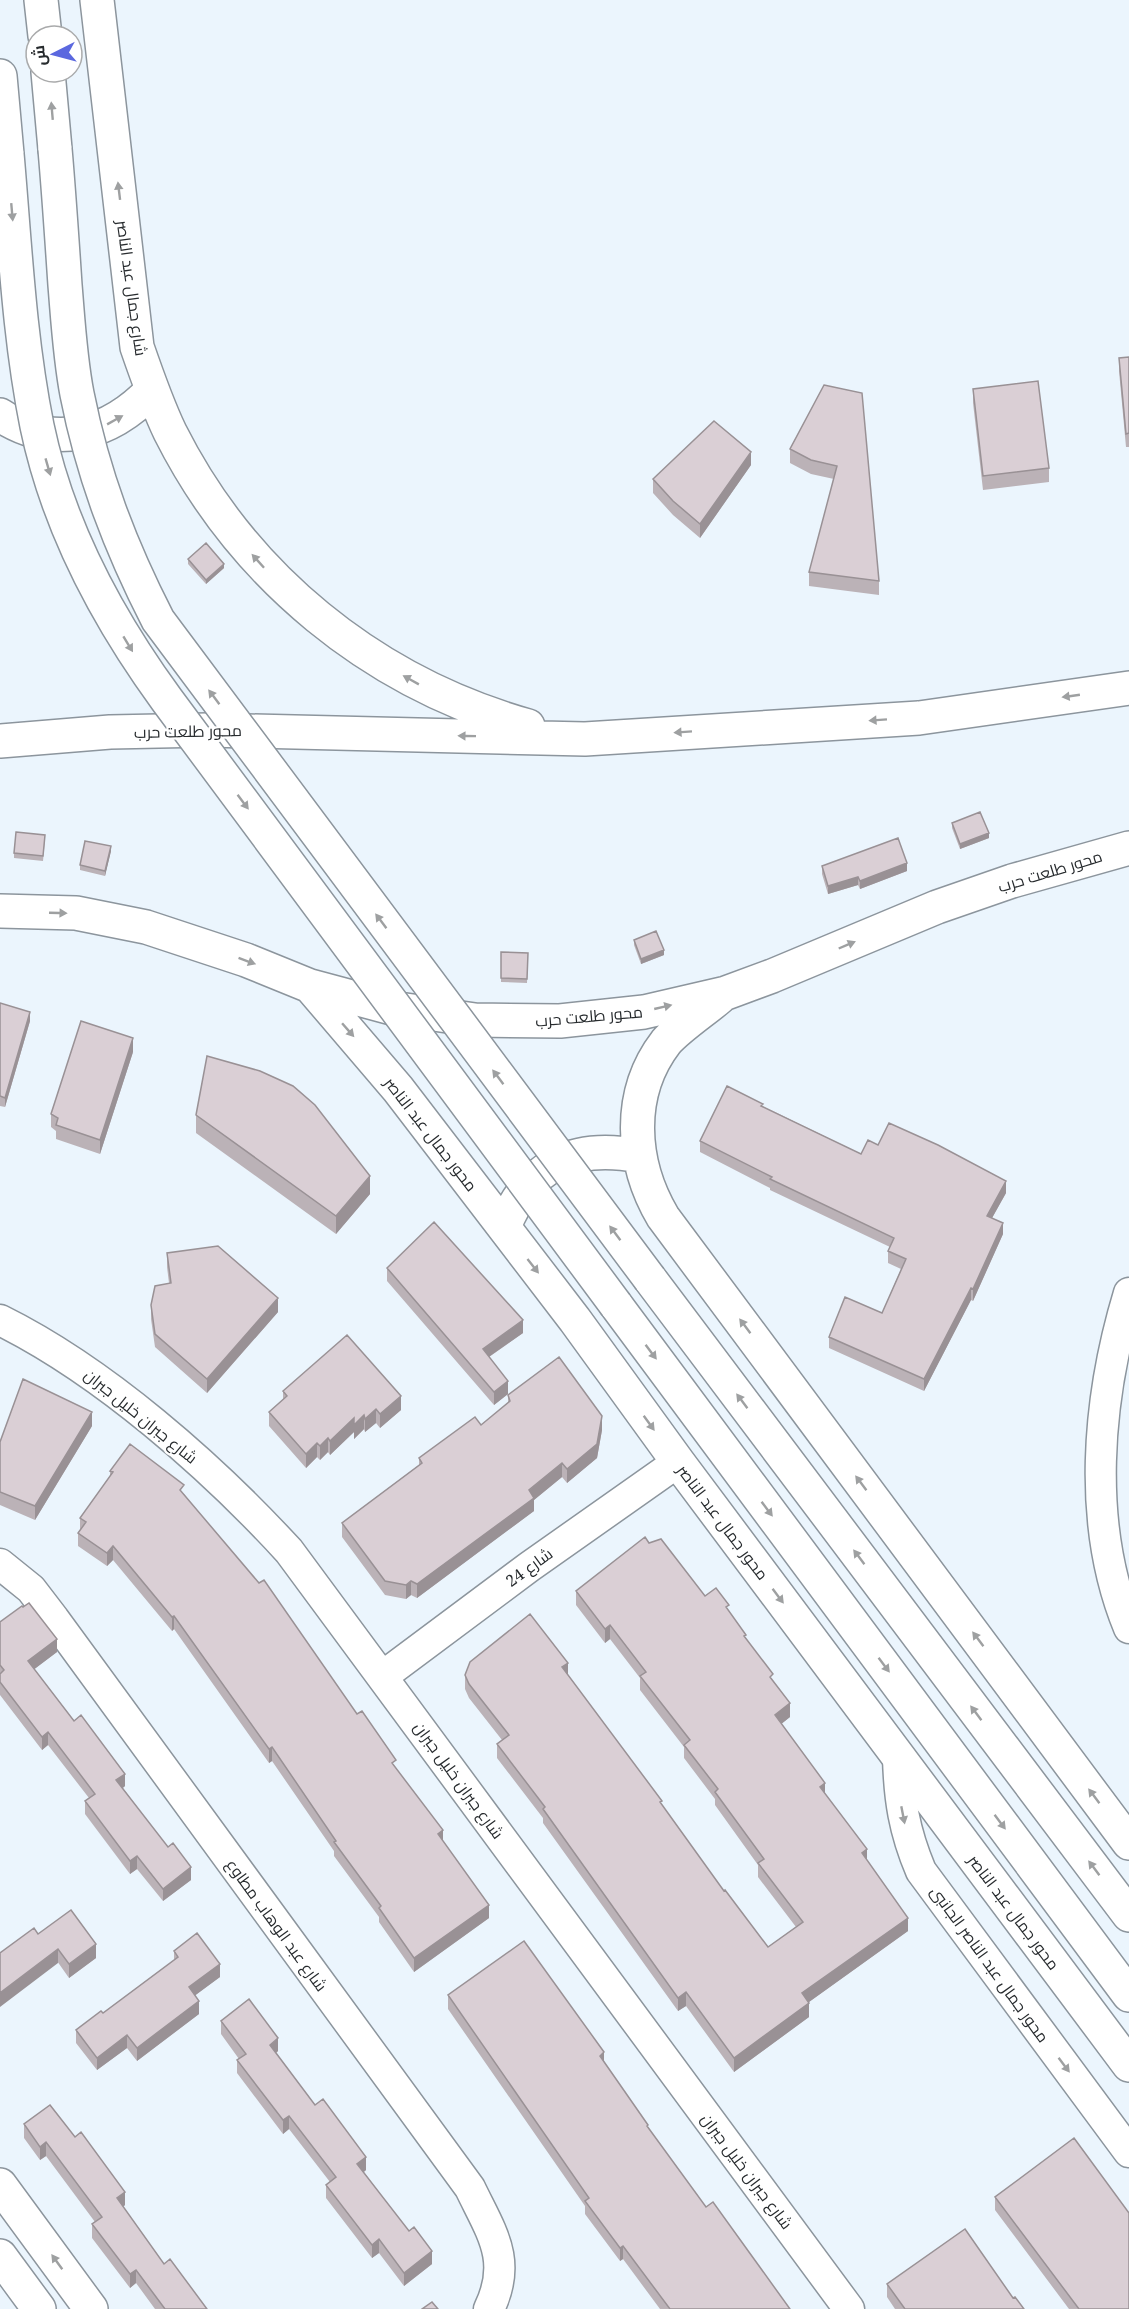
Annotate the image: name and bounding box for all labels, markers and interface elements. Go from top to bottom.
north arrow [24,24,84,84]
text: ش [27,44,51,67]
one-way arrow [47,101,57,120]
one-way arrow [114,181,124,200]
one-way arrow [7,203,17,222]
street label: شارع جمال عبد الناصر [110,218,152,357]
one-way arrow [107,415,124,425]
one-way arrow [44,458,53,476]
one-way arrow [252,554,265,569]
one-way arrow [123,636,133,653]
one-way arrow [402,675,419,685]
one-way arrow [208,690,220,705]
one-way arrow [1061,692,1080,701]
one-way arrow [868,716,887,725]
street label: محور طلعت حرب [134,719,242,743]
one-way arrow [674,728,693,737]
one-way arrow [458,731,477,740]
one-way arrow [236,794,249,810]
street label: محور طلعت حرب [995,845,1105,897]
one-way arrow [49,908,68,917]
one-way arrow [375,913,387,929]
one-way arrow [838,940,856,949]
one-way arrow [238,956,256,966]
street label: محور طلعت حرب [534,1000,644,1032]
one-way arrow [654,1002,672,1012]
one-way arrow [341,1022,354,1037]
one-way arrow [492,1069,504,1085]
street label: محور جمال عبد الناصر [379,1072,483,1196]
one-way arrow [609,1225,621,1241]
one-way arrow [527,1258,539,1273]
one-way arrow [739,1319,751,1335]
one-way arrow [645,1344,657,1360]
street label: شارع جبران خليل جبران [79,1363,202,1469]
one-way arrow [736,1394,748,1409]
one-way arrow [643,1415,655,1430]
street label: محور جمال عبد الناصر [672,1459,774,1584]
one-way arrow [856,1475,868,1490]
one-way arrow [761,1501,773,1516]
street label: شارع 24 [501,1543,558,1592]
one-way arrow [853,1549,865,1565]
one-way arrow [772,1588,784,1604]
one-way arrow [972,1632,984,1647]
one-way arrow [878,1657,890,1673]
one-way arrow [971,1705,983,1720]
street label: شارع جبران خليل جبران [408,1717,509,1844]
one-way arrow [1088,1788,1100,1804]
one-way arrow [899,1805,908,1824]
one-way arrow [994,1813,1006,1829]
street label: محور جمال عبد الناصر [963,1849,1065,1974]
street label: شارع عبد الوهاب مطاوع [221,1854,333,1996]
one-way arrow [1088,1861,1100,1876]
street label: محور جمال عبد الناصر الجانبى [926,1881,1054,2047]
one-way arrow [1057,2057,1069,2072]
street label: شارع جبران خليل جبران [695,2109,798,2234]
one-way arrow [51,2254,63,2269]

